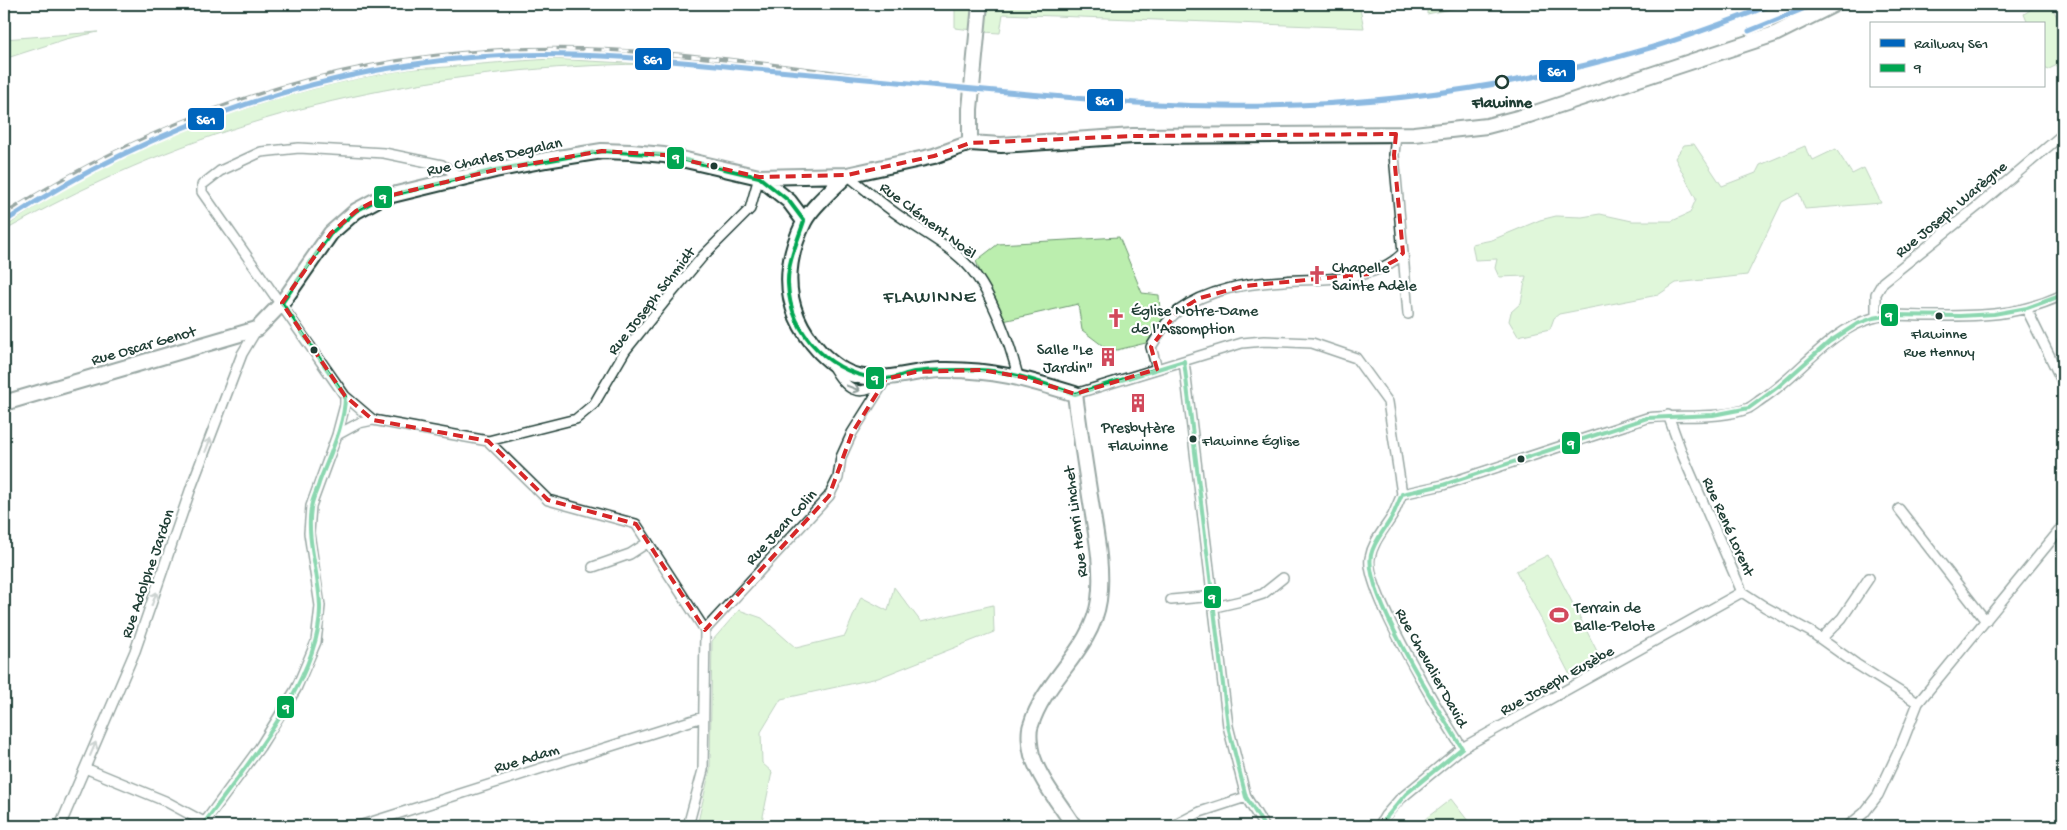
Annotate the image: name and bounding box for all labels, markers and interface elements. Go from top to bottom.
legend [1870,22,2044,88]
text: Railway S61 [1914,36,1988,54]
line badge: S61 [634,47,672,71]
text: S61 [643,53,663,70]
line badge: S61 [1538,59,1576,83]
text: 9 [1913,60,1922,78]
text: S61 [1547,65,1567,82]
marker: Flawinne [1495,75,1509,89]
line badge: S61 [1086,88,1124,112]
text: S61 [1095,94,1115,111]
place label: Flawinne [1471,95,1533,114]
line badge: S61 [187,107,225,131]
text: S61 [196,113,216,130]
street label: Rue Charles Degalan [425,135,565,182]
line badge: 9 [666,146,685,170]
text: 9 [671,151,680,168]
street label: Rue Joseph Warègne [1892,158,2013,263]
unlabelled marker [709,161,719,171]
street label: Rue Clément Noël [875,179,979,264]
line badge: 9 [373,185,393,209]
text: 9 [378,191,387,208]
street label: Rue Joseph Schmidt [605,243,702,360]
place label: Chapelle Sainte Adèle [1332,260,1418,297]
church icon: Chapelle Sainte Adèle [1306,264,1328,286]
district label: FLAWINNE [882,287,977,310]
place label: Église Notre-Dame de l'Assomption [1131,303,1259,340]
line badge: 9 [1880,303,1899,327]
church icon: Église Notre-Dame de l'Assomption [1105,307,1127,329]
text: 9 [1884,309,1893,326]
marker: Flawinne Rue Hennuy [1934,311,1944,321]
street label: Rue Oscar Genot [89,323,200,371]
place label: Flawinne Rue Hennuy [1903,326,1975,362]
place label: Salle "Le Jardin" [1037,342,1094,379]
unlabelled marker [309,345,319,355]
building icon: Salle "Le Jardin" [1097,346,1119,368]
line badge: 9 [865,366,885,390]
text: 9 [870,372,879,389]
one-way arrow [845,384,860,393]
building icon: Presbytère Flawinne [1127,392,1149,414]
place label: Presbytère Flawinne [1100,420,1176,457]
line badge: 9 [1561,431,1581,455]
place label: Flawinne Église [1201,433,1300,451]
marker: Flawinne Église [1188,434,1198,444]
text: 9 [1566,437,1575,454]
one-way arrow [204,438,213,453]
unlabelled marker [1516,454,1526,464]
street label: Rue Henri Linchet [1061,464,1094,578]
street label: Rue René Lorent [1696,475,1758,581]
street label: Rue Jean Colin [743,486,823,570]
street label: Rue Adolphe Jardon [118,507,180,641]
line badge: 9 [1203,585,1222,609]
one-way arrow [150,591,159,607]
text: 9 [1207,591,1216,608]
place label: Terrain de Balle-Pelote [1573,600,1656,637]
sports icon: Terrain de Balle-Pelote [1548,604,1570,626]
street label: Rue Chevalier David [1389,606,1471,733]
street label: Rue Joseph Eusèbe [1497,642,1619,721]
line badge: 9 [276,695,295,719]
text: 9 [281,701,290,718]
street label: Rue Adam [492,741,562,779]
one-way arrow [88,742,98,757]

